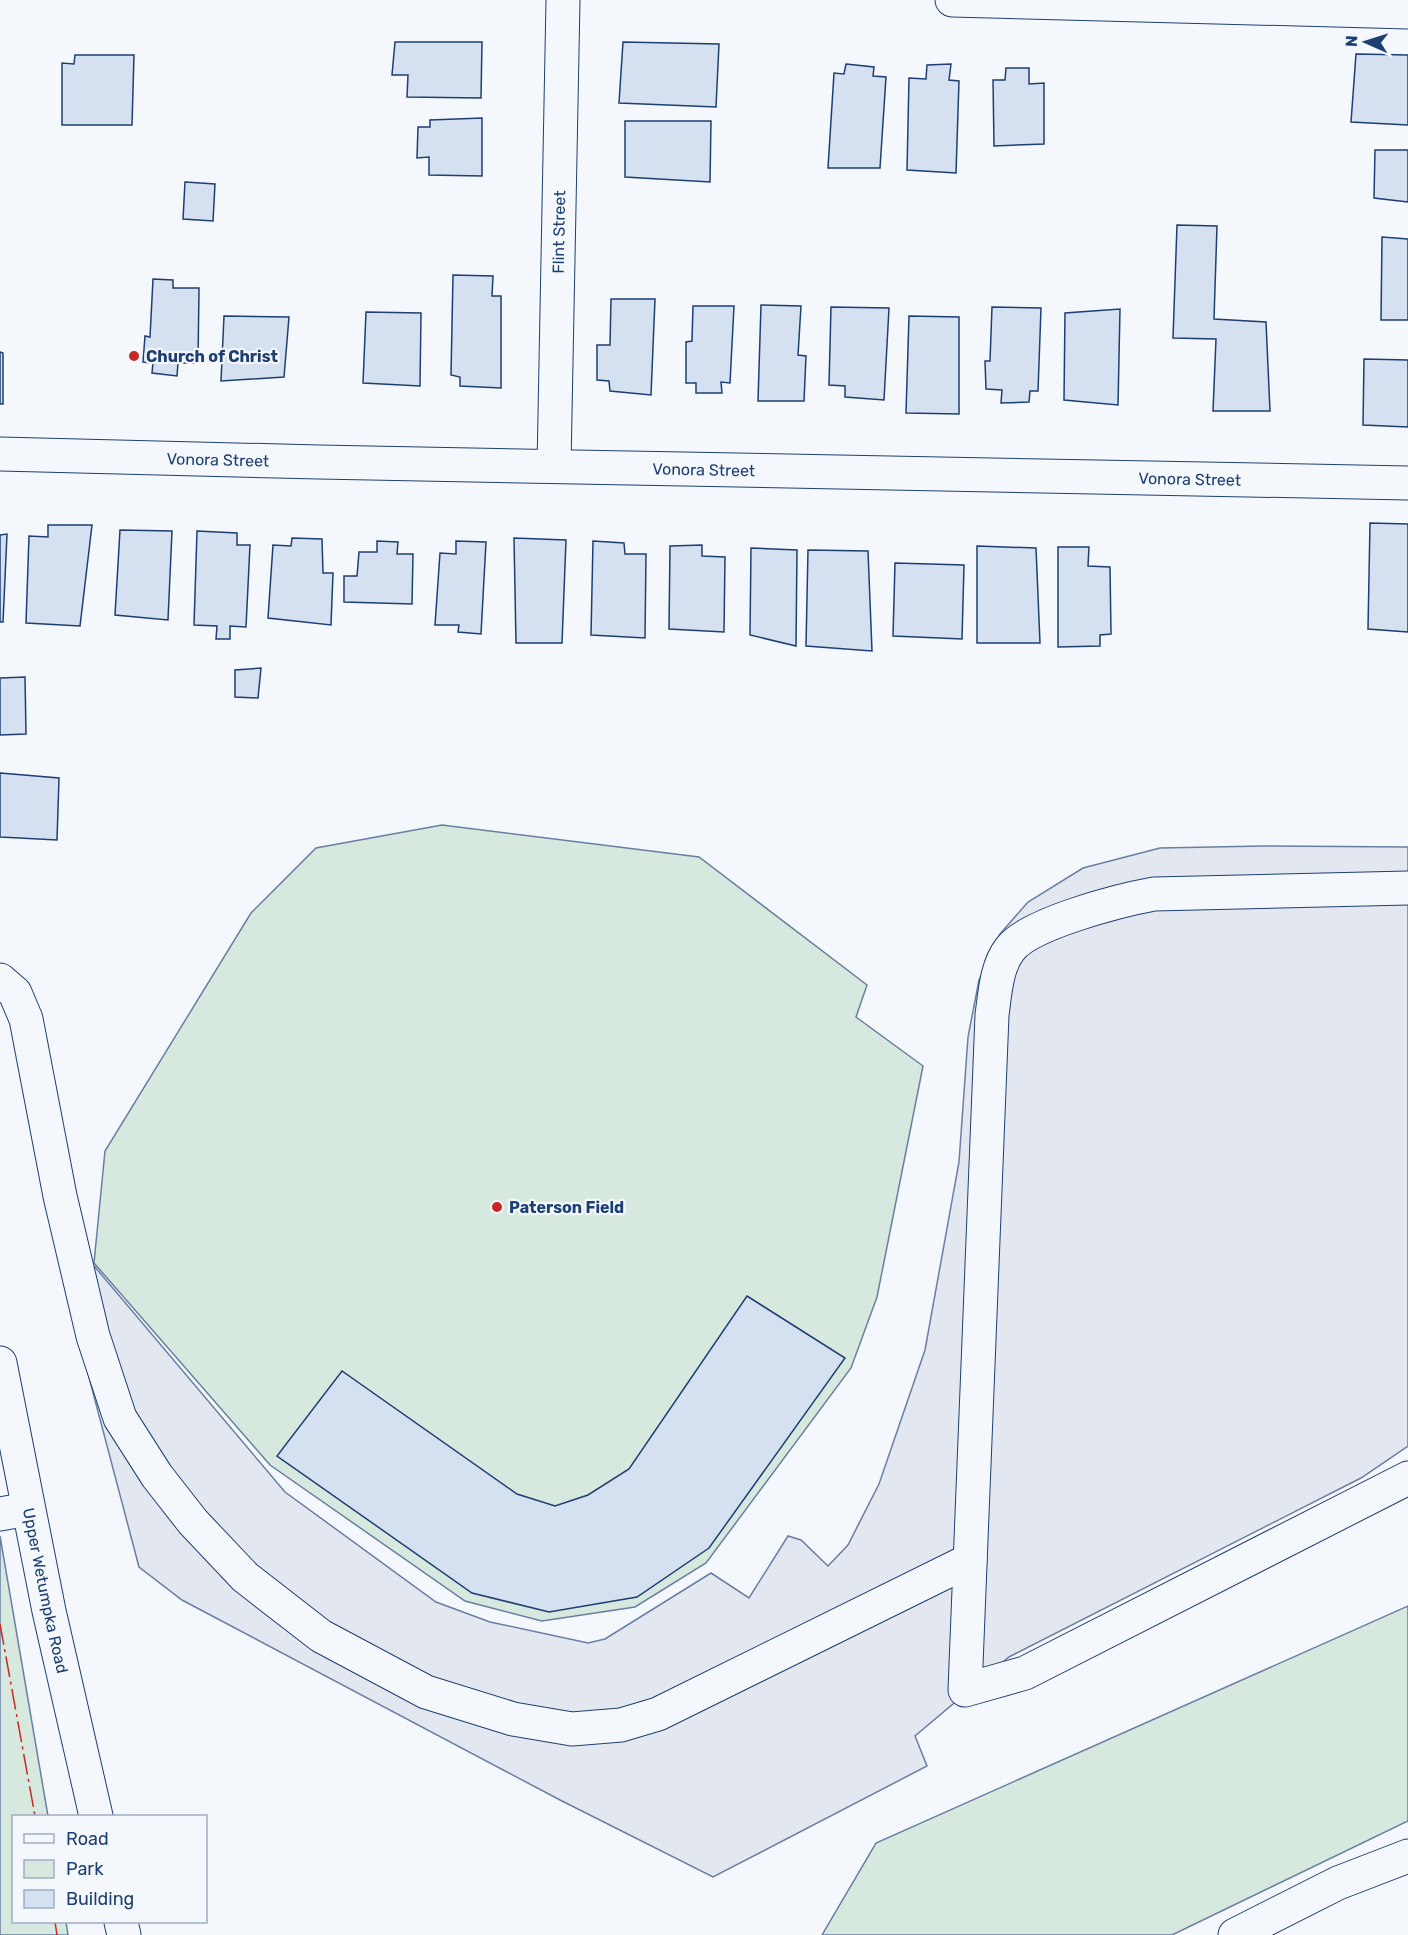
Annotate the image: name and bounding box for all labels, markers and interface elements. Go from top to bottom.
north arrow [1336,12,1396,72]
text: N [1342,35,1361,47]
street label: Flint Street [549,190,569,274]
place label: Church of Christ [146,347,278,366]
marker: Church of Christ [127,349,141,363]
street label: Vonora Street [166,449,270,471]
street label: Vonora Street [652,459,755,480]
street label: Vonora Street [1138,469,1241,490]
place label: Paterson Field [509,1198,624,1217]
marker: Paterson Field [490,1200,504,1214]
street label: Upper Wetumpka Road [19,1506,72,1675]
legend [12,1815,207,1923]
text: Road [66,1828,109,1850]
text: Park [66,1858,104,1880]
text: Building [66,1888,134,1910]

